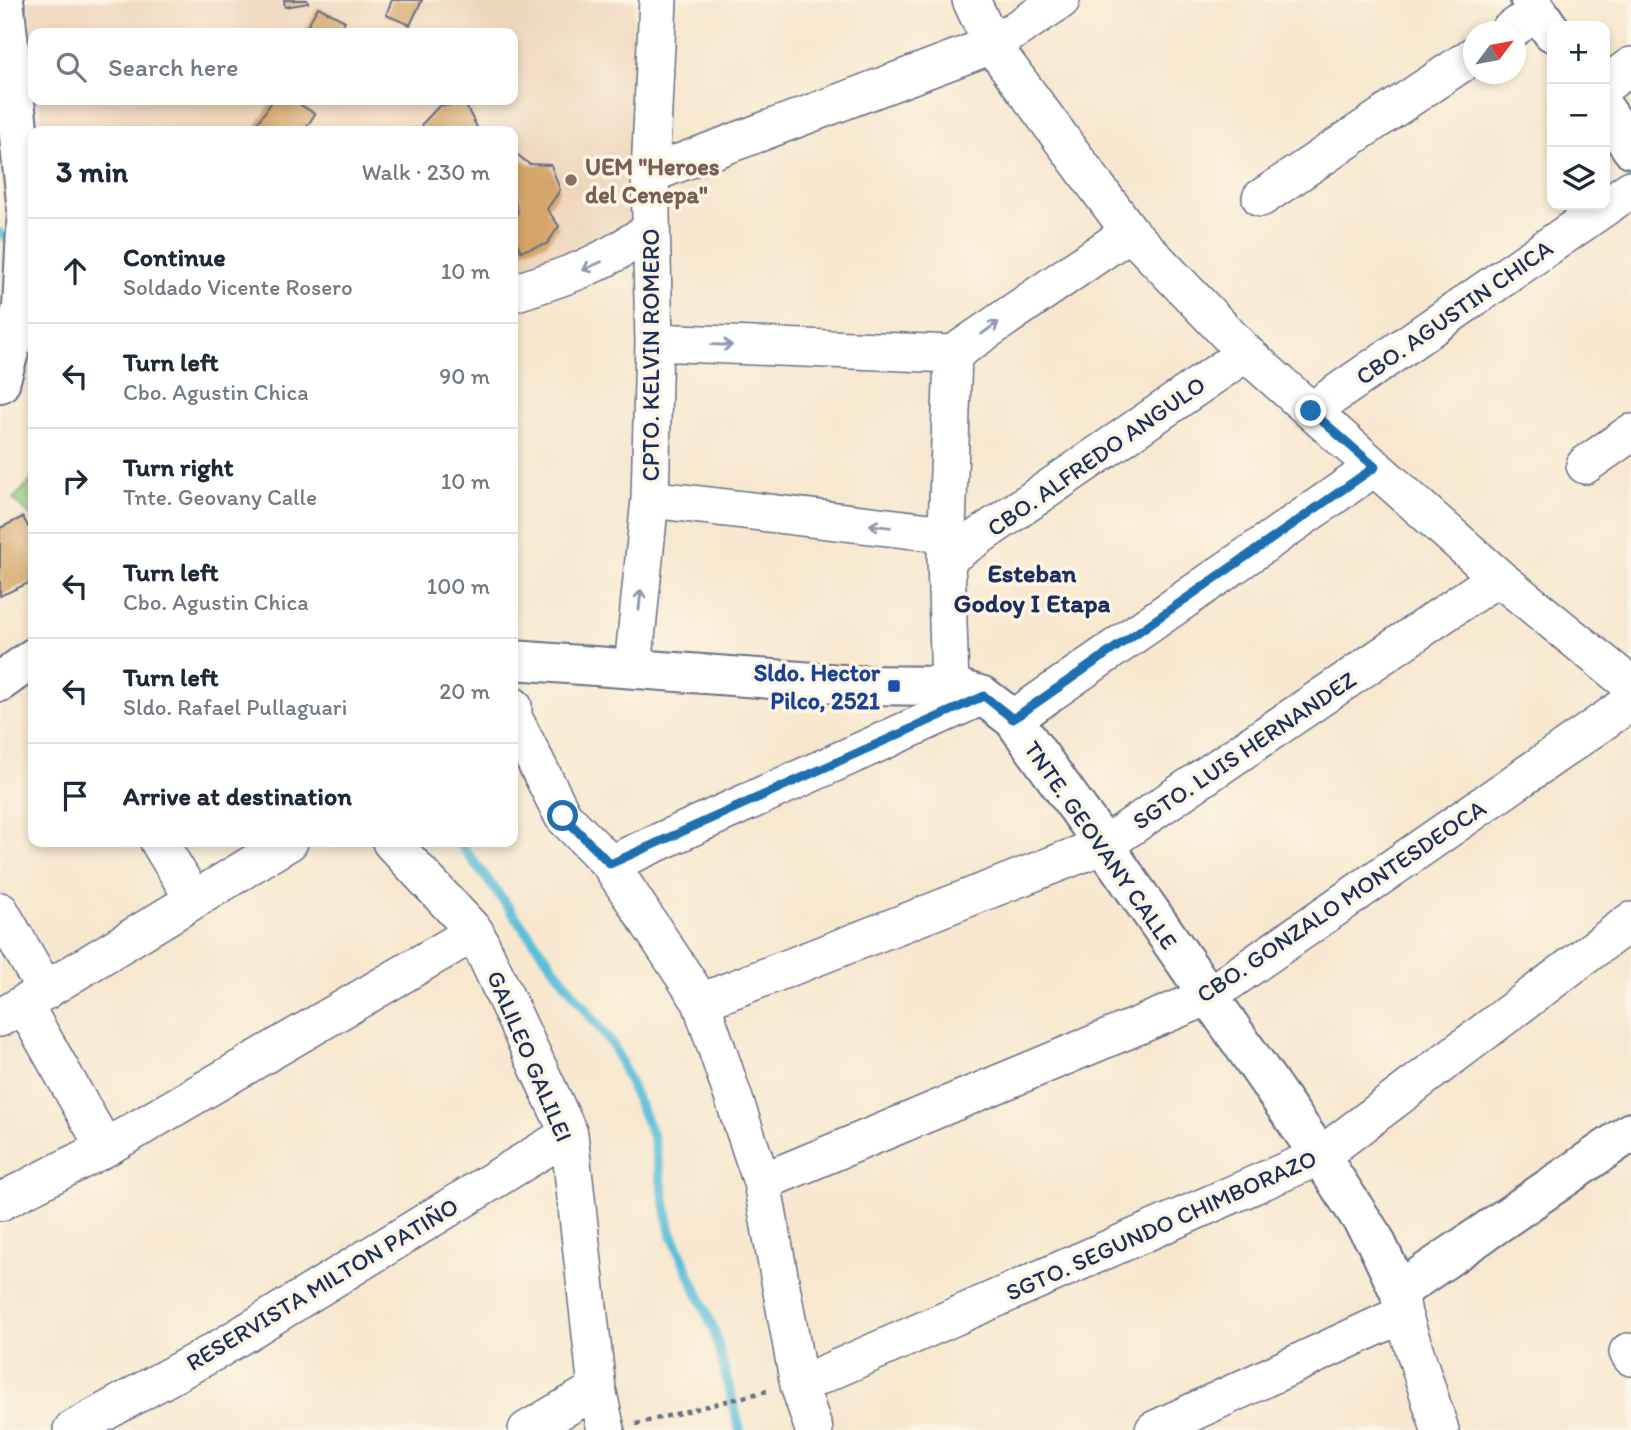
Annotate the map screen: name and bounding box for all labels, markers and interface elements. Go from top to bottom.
north arrow [1463,21,1526,84]
map controls [1547,21,1610,210]
button: + [1547,21,1610,84]
search box [28,28,518,105]
icon: search [52,48,90,86]
text: Search here [108,51,238,83]
button: − [1547,84,1610,147]
button: layers [1547,147,1610,210]
place label: UEM "Heroes del Cenepa" [585,152,720,210]
text: 3 min [56,153,128,190]
text: Walk · 230 m [362,158,490,186]
marker: UEM "Heroes del Cenepa" [563,172,579,188]
street label: CPTO. KELVIN ROMERO [636,228,665,482]
street label: CBO. AGUSTIN CHICA [1350,233,1558,391]
text: Continue [123,241,226,273]
icon: ahead [56,252,94,290]
text: 10 m [441,257,490,285]
one-way arrow [582,260,604,273]
text: Soldado Vicente Rosero [123,273,353,301]
one-way arrow [980,321,999,336]
one-way arrow [710,338,733,351]
text: Turn left [123,346,219,378]
icon: left [56,357,94,395]
text: 90 m [439,362,490,390]
street label: CBO. ALFREDO ANGULO [981,370,1211,542]
text: Cbo. Agustin Chica [123,378,309,406]
route end [1295,395,1326,426]
text: Turn right [123,451,234,483]
icon: right [56,462,94,500]
text: 10 m [441,467,490,495]
text: Tnte. Geovany Calle [123,483,317,511]
one-way arrow [869,520,891,533]
text: Turn left [123,556,219,588]
district label: Esteban Godoy I Etapa [954,557,1111,619]
icon: left [56,567,94,605]
text: 100 m [426,572,490,600]
text: Cbo. Agustin Chica [123,588,309,616]
one-way arrow [634,589,647,612]
place label: Sldo. Hector Pilco, 2521 [754,658,881,715]
text: Turn left [123,661,219,693]
street label: SGTO. LUIS HERNANDEZ [1127,664,1361,836]
icon: left [56,672,94,710]
text: 20 m [439,677,490,705]
marker: Sldo. Hector Pilco, 2521 [886,678,902,694]
text: Sldo. Rafael Pullaguari [123,693,347,721]
street label: TNTE. GEOVANY CALLE [1018,735,1184,955]
icon: arrive [56,777,94,815]
text: Arrive at destination [123,780,352,812]
street label: CBO. GONZALO MONTESDEOCA [1191,793,1491,1009]
route start [547,800,578,831]
street label: GALILEO GALILEI [481,966,579,1146]
street label: SGTO. SEGUNDO CHIMBORAZO [1001,1143,1321,1307]
street label: RESERVISTA MILTON PATIÑO [181,1191,463,1377]

